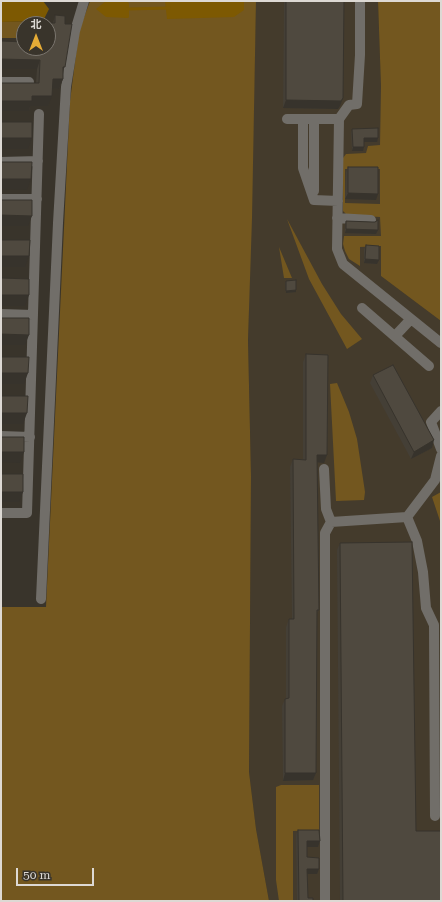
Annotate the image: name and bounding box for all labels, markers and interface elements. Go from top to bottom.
north arrow [16,16,56,56]
text: 北 [31,18,42,31]
scale bar [18,860,96,886]
text: 50 m [23,868,50,882]

